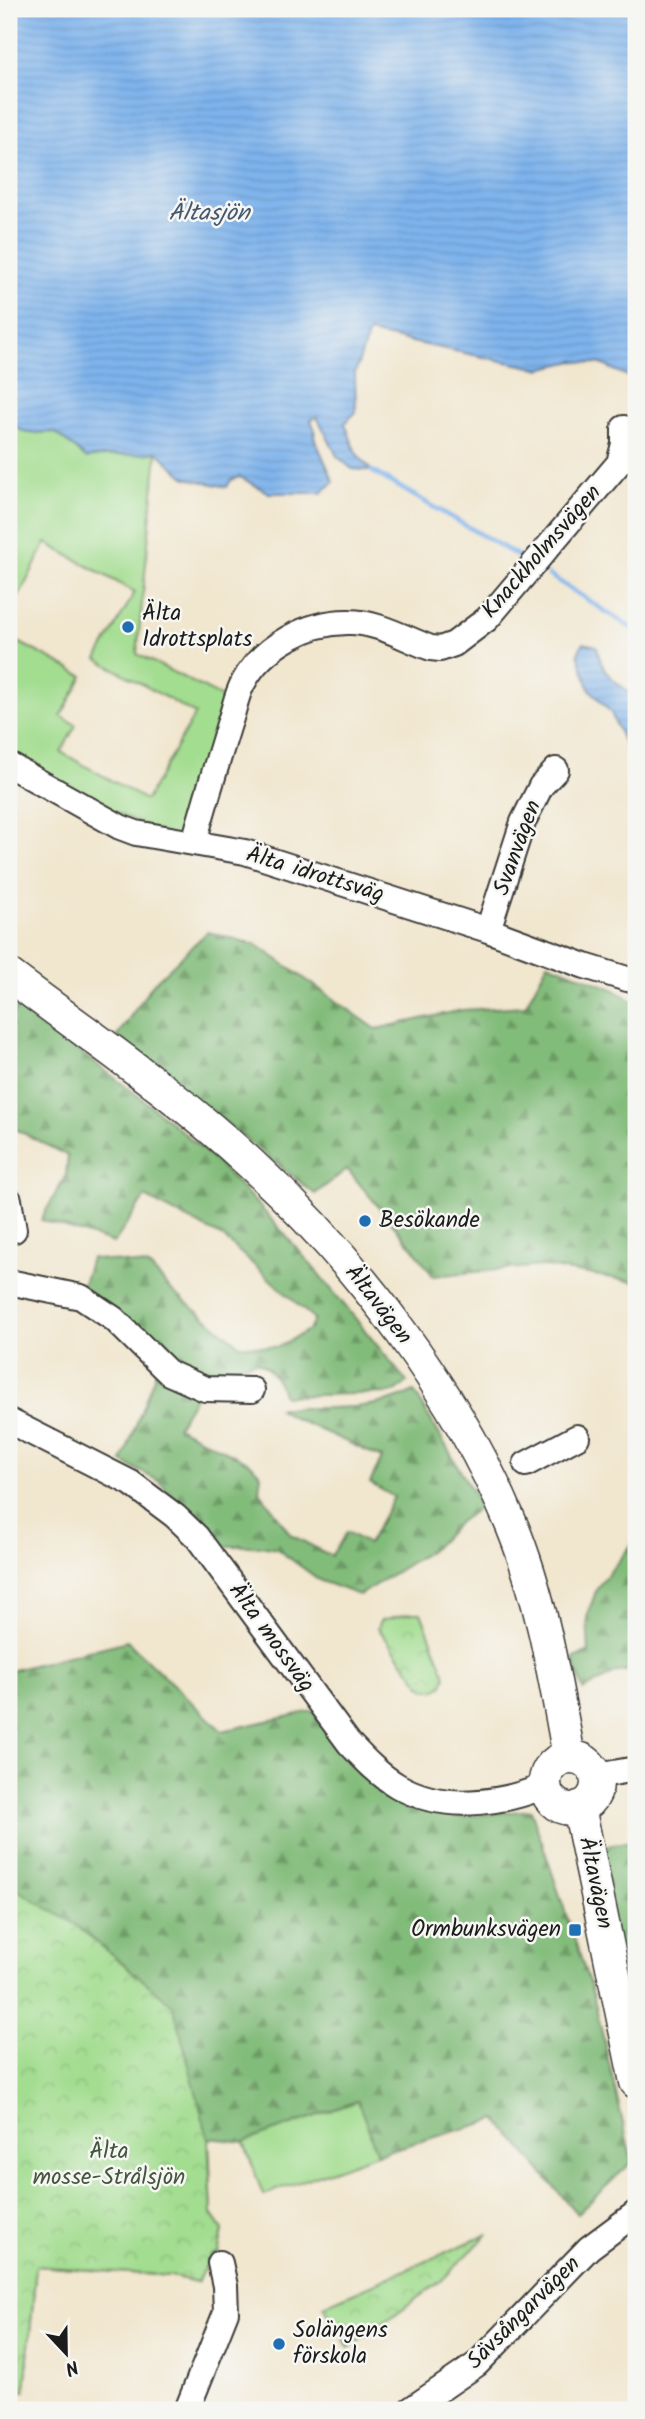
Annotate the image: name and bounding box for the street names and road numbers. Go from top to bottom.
street label: Knackholmsvägen [473,477,611,627]
street label: Svanvägen [484,795,552,901]
street label: Älta idrottsväg [242,837,388,913]
street label: Ältavägen [335,1257,421,1353]
street label: Älta mossväg [219,1576,323,1700]
street label: Ältavägen [568,1834,622,1932]
street label: Sävsångarvägen [459,2248,589,2378]

